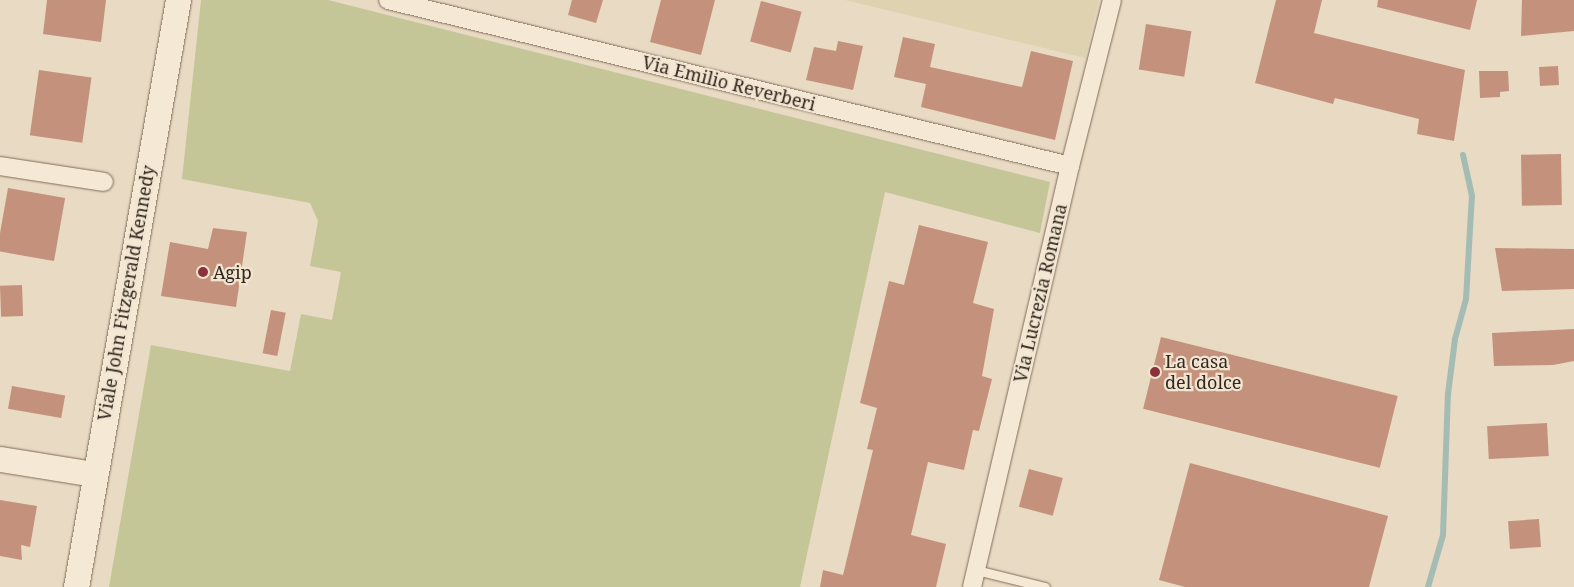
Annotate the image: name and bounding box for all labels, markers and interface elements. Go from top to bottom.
street label: Via Emilio Reverberi [640,51,818,115]
street label: Viale John Fitzgerald Kennedy [93,163,159,423]
street label: Via Lucrezia Romana [1009,201,1071,385]
place label: Agip [213,261,252,283]
marker: Agip [197,266,209,278]
place label: La casa del dolce [1165,351,1241,394]
marker: La casa del dolce [1149,366,1161,378]

